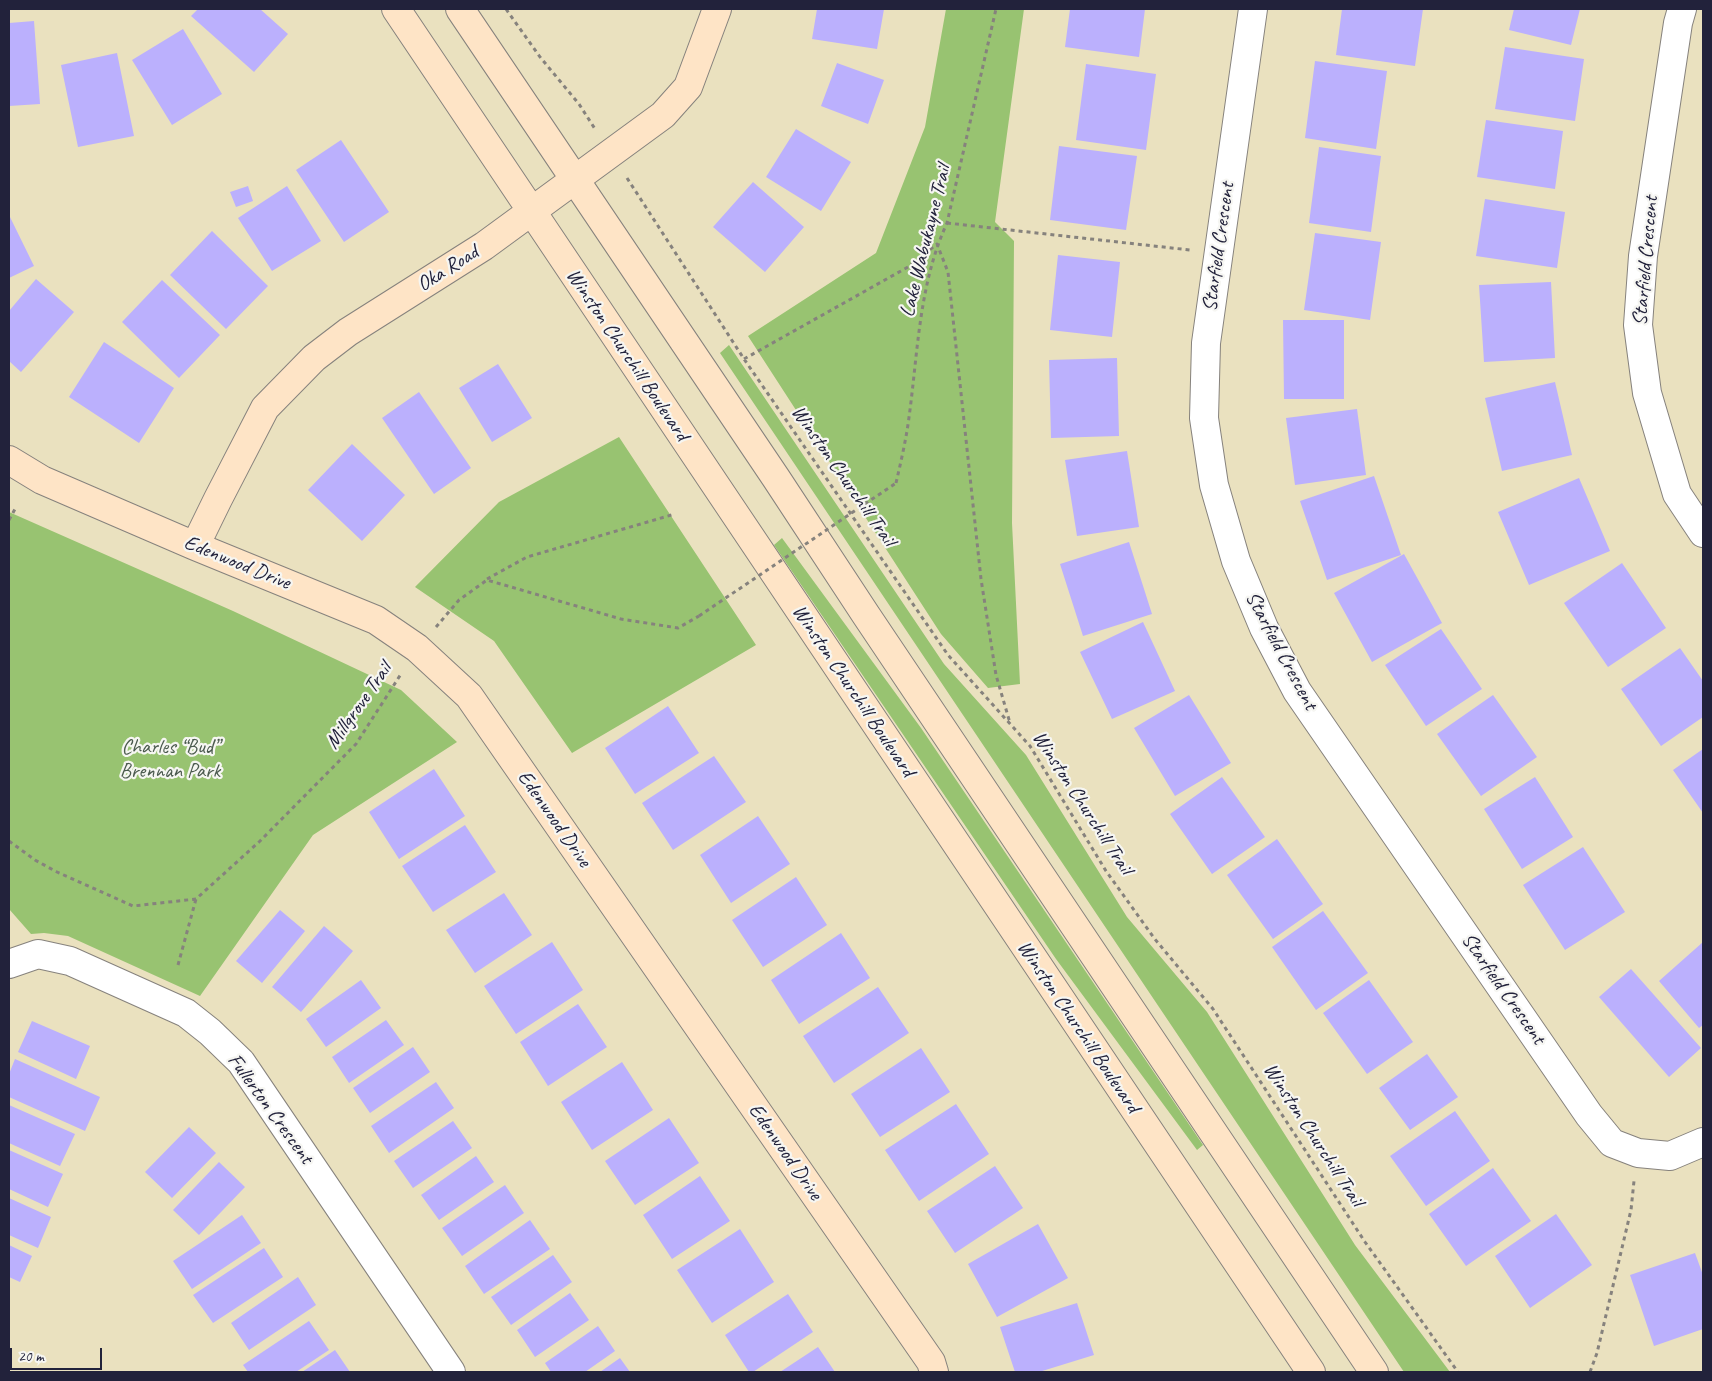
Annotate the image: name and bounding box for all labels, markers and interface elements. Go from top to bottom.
street label: Lake Wabukayne Trail [895,162,957,320]
street label: Starfield Crescent [1197,181,1241,313]
street label: Starfield Crescent [1628,195,1664,327]
street label: Oka Road [413,240,483,298]
street label: Winston Churchill Boulevard [560,264,694,446]
street label: Winston Churchill Trail [785,401,901,551]
street label: Edenwood Drive [180,530,294,596]
street label: Starfield Crescent [1239,588,1323,714]
street label: Winston Churchill Boulevard [786,600,920,782]
street label: Millgrove Trail [320,658,398,754]
street label: Winston Churchill Trail [1026,727,1138,879]
park label: Charles “Bud” Brennan Park [120,734,220,784]
street label: Edenwood Drive [511,766,597,872]
street label: Starfield Crescent [1455,928,1551,1050]
street label: Winston Churchill Boulevard [1011,936,1145,1118]
street label: Fullerton Crescent [222,1049,318,1169]
street label: Winston Churchill Trail [1257,1059,1369,1211]
street label: Edenwood Drive [742,1099,828,1205]
scale bar [12,1338,105,1370]
text: 20 m [18,1347,44,1366]

